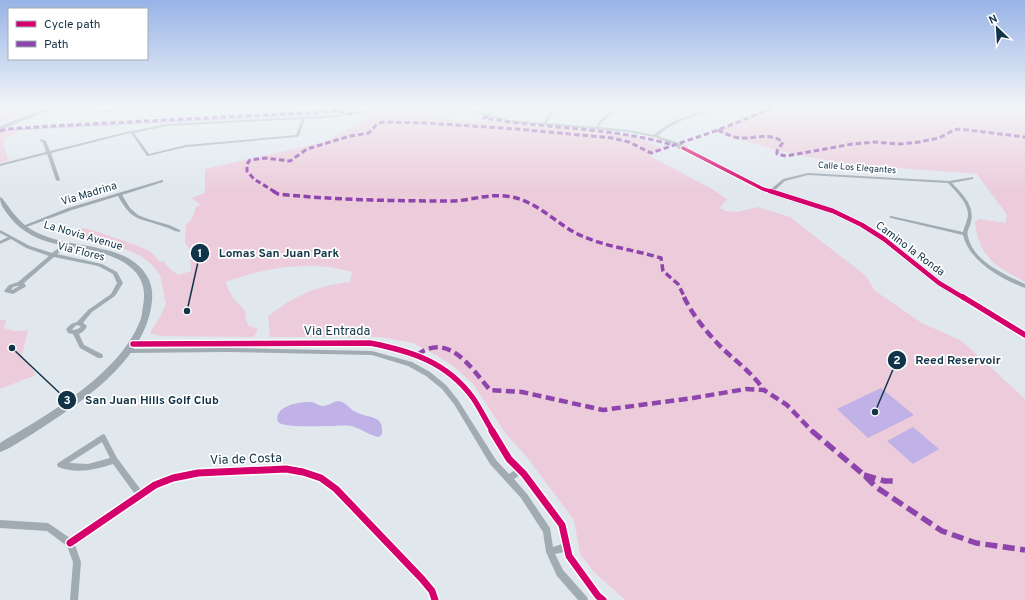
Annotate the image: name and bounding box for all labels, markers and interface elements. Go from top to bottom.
legend [8,8,148,60]
north arrow [977,8,1017,48]
text: N [987,12,1000,28]
text: Cycle path [44,17,101,33]
text: Path [44,37,69,53]
street label: Calle Los Elegantes [817,160,897,176]
street label: Via Madrina [59,179,119,209]
street label: La Novia Avenue [42,218,124,254]
street label: Camino la Ronda [873,218,947,280]
street label: Via Flores [56,239,106,265]
callout: Lomas San Juan Park [190,241,347,265]
text: 1 [198,246,202,262]
text: Lomas San Juan Park [219,246,339,262]
street label: Via Entrada [304,324,370,340]
callout: Reed Reservoir [887,348,1009,372]
text: 2 [893,353,901,369]
text: Reed Reservoir [915,353,1001,369]
callout: San Juan Hills Golf Club [57,388,227,412]
text: 3 [63,393,71,409]
text: San Juan Hills Golf Club [85,393,219,409]
street label: Via de Costa [210,451,282,469]

